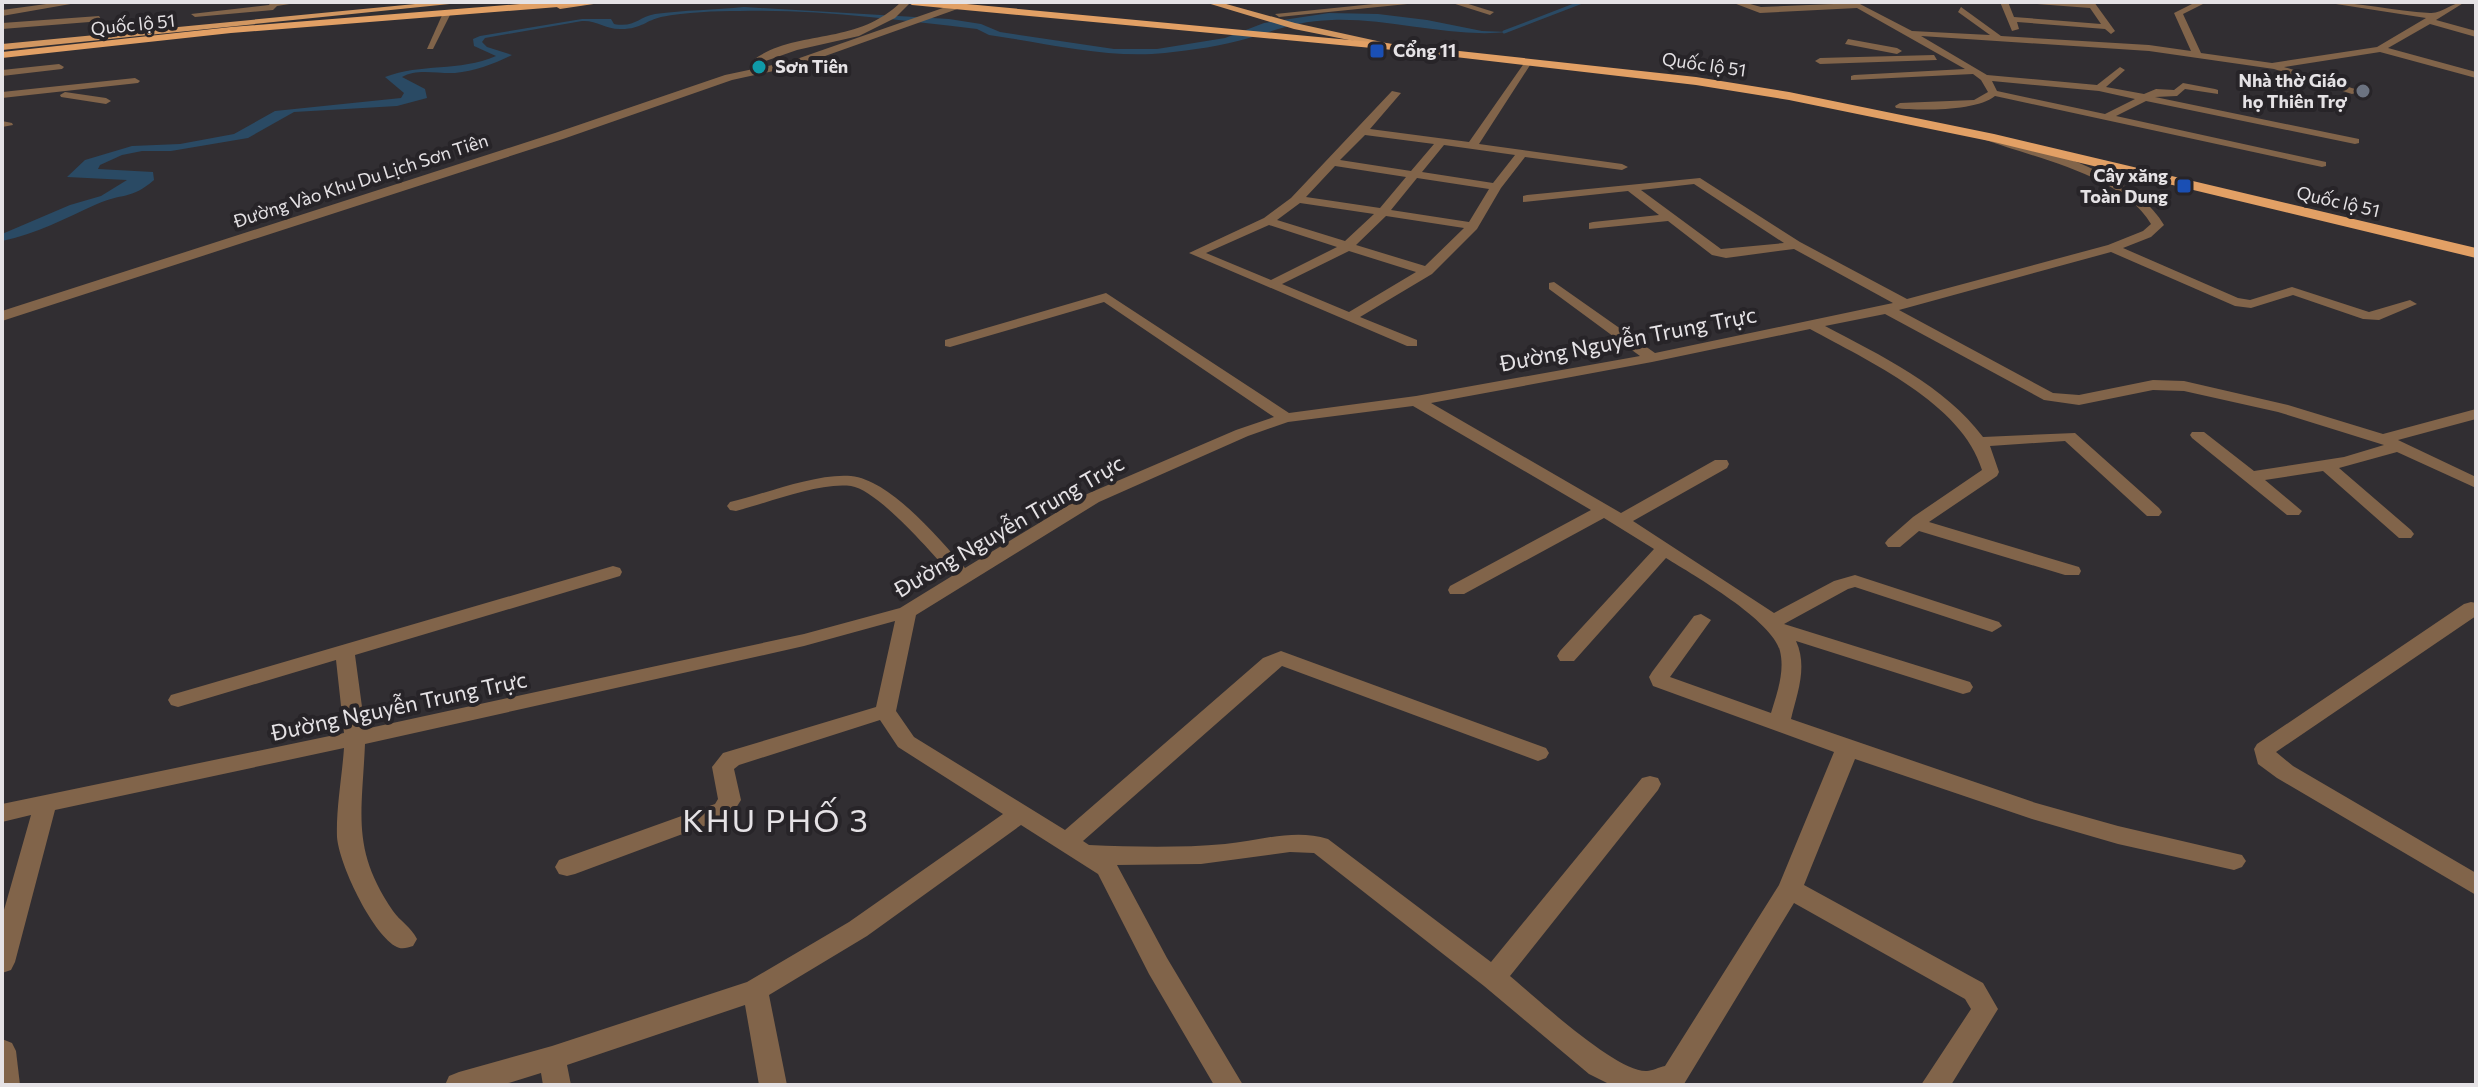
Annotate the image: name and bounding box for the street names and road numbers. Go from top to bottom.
street label: Quốc lộ 51 [90,9,176,39]
street label: Quốc lộ 51 [1661,47,1748,81]
street label: Đường Vào Khu Du Lịch Sơn Tiên [230,128,491,232]
street label: Quốc lộ 51 [2294,181,2382,221]
street label: Đường Nguyễn Trung Trực [1496,300,1759,377]
street label: Đường Nguyễn Trung Trực [888,449,1128,603]
street label: Đường Nguyễn Trung Trực [268,665,529,746]

